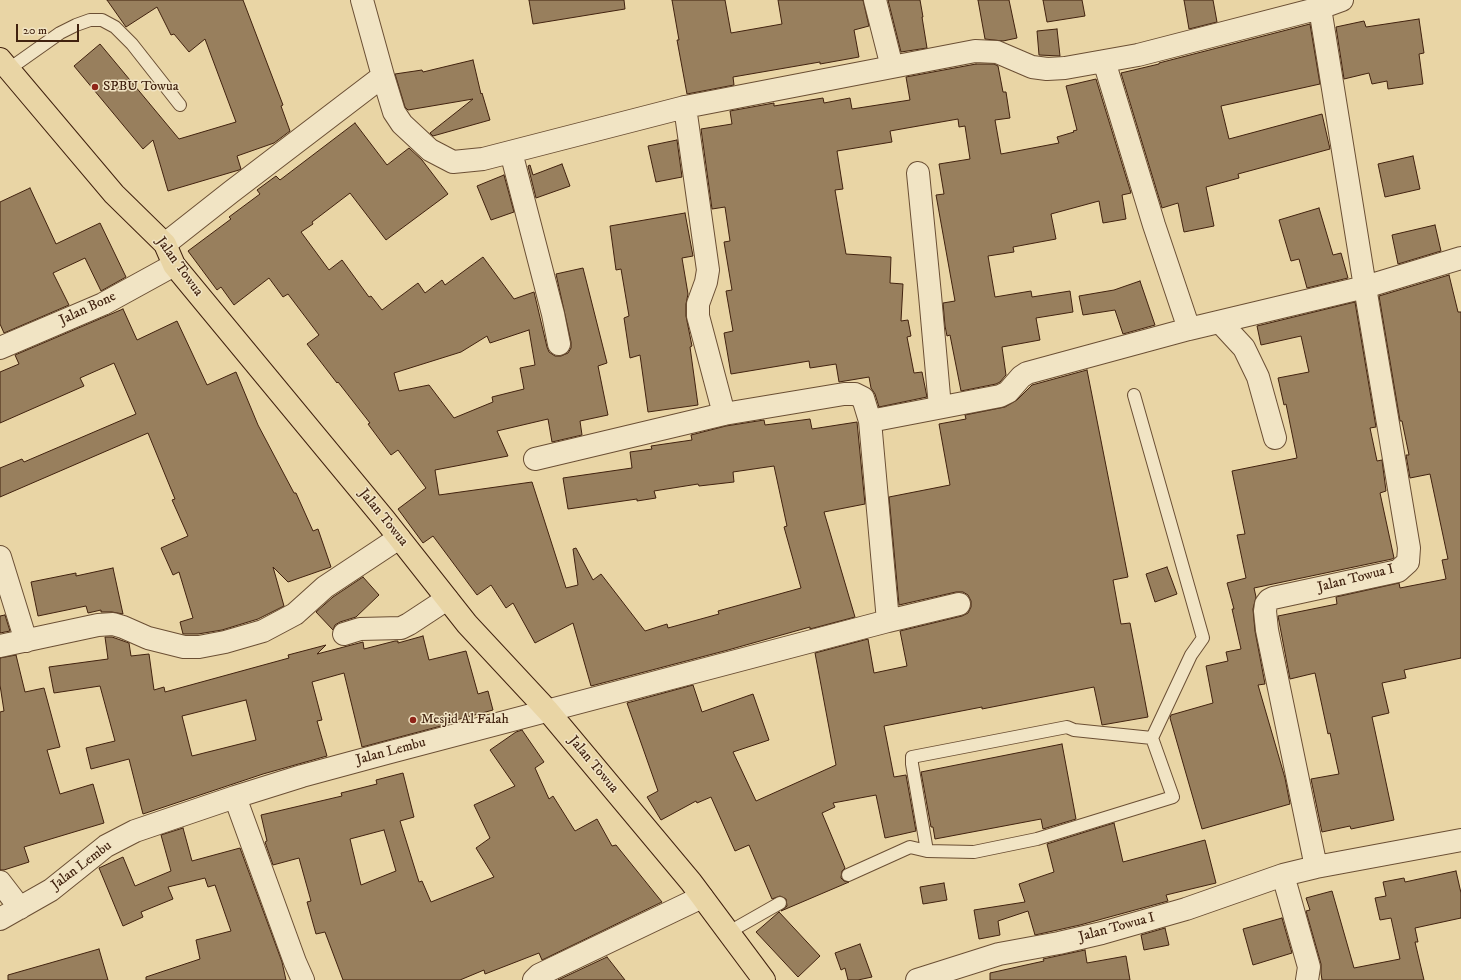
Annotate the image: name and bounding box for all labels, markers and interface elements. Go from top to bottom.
scale bar [18,16,81,42]
text: 20 m [23,23,47,38]
place label: SPBU Towua [103,79,179,95]
marker: SPBU Towua [90,82,100,92]
street label: Jalan Towua [152,234,206,300]
street label: Jalan Bone [57,289,119,329]
street label: Jalan Towua [355,486,411,550]
street label: Jalan Towua I [1316,561,1396,597]
place label: Mesjid Al Falah [421,712,509,728]
marker: Mesjid Al Falah [408,715,418,725]
street label: Jalan Towua [564,733,622,797]
street label: Jalan Lembu [354,735,428,769]
street label: Jalan Lembu [48,838,116,894]
street label: Jalan Towua I [1077,910,1157,946]

